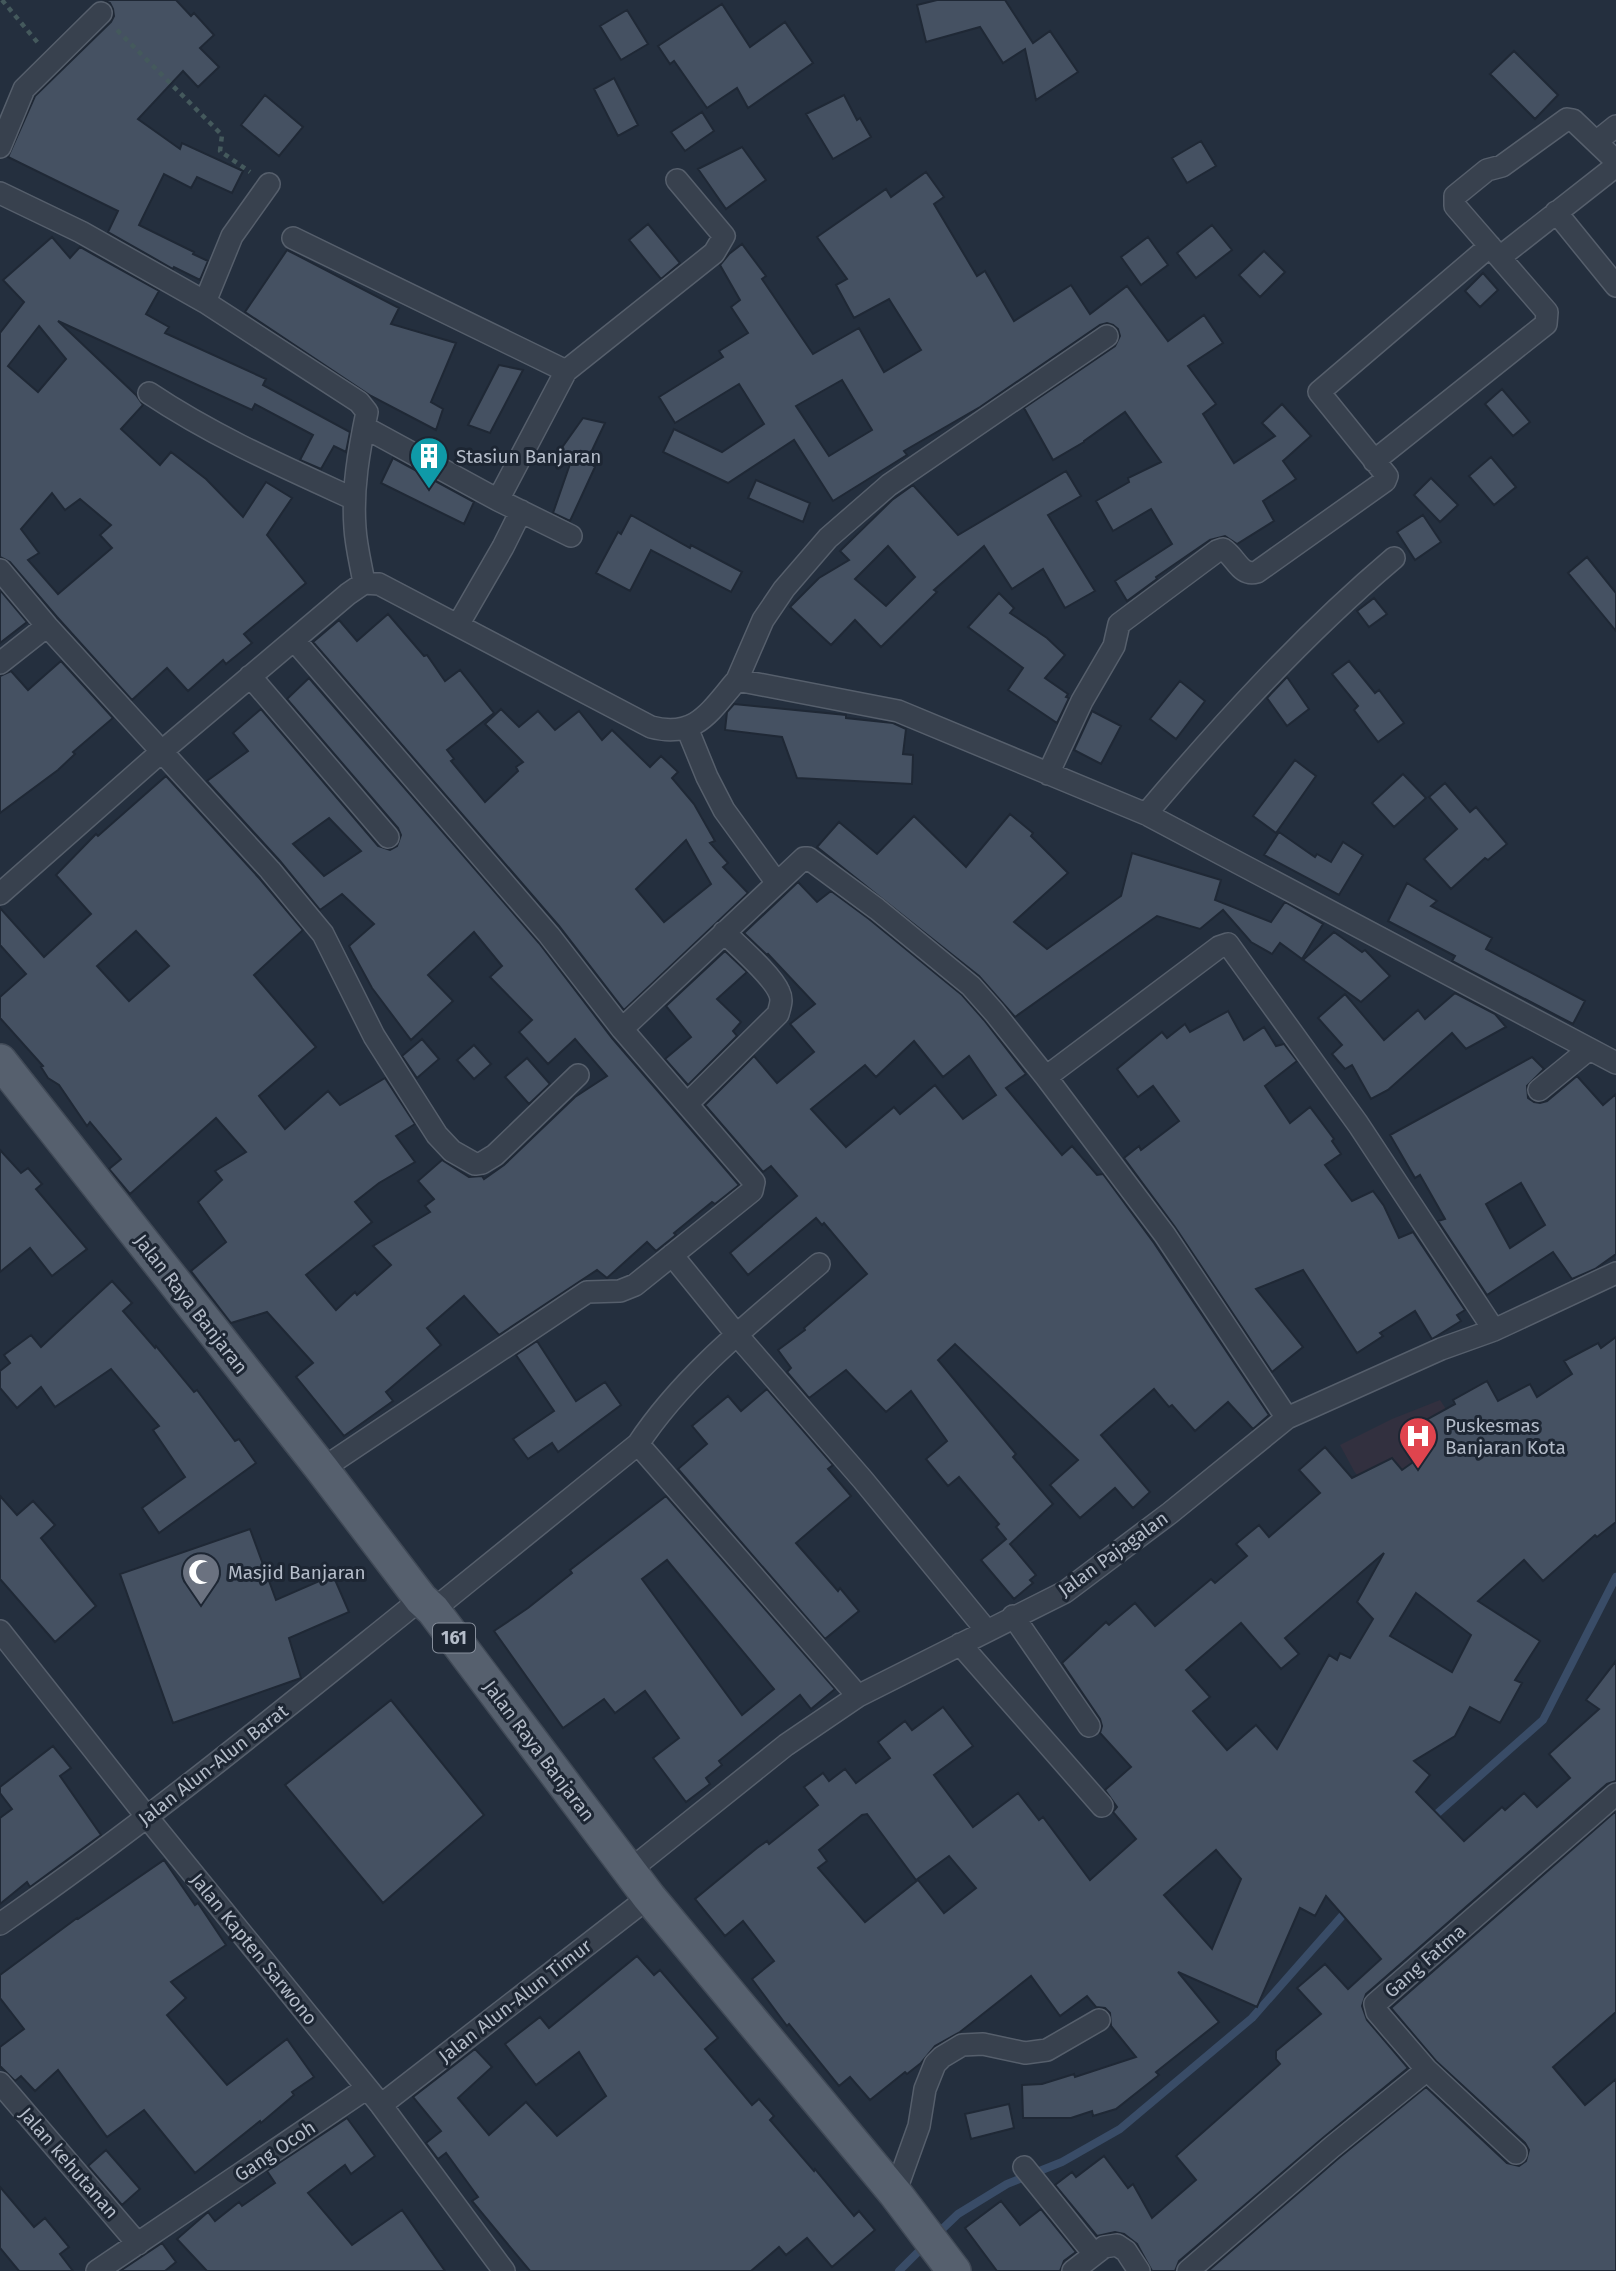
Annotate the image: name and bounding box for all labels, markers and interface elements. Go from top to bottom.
building icon: Stasiun Banjaran [408,435,450,490]
place label: Stasiun Banjaran [456,445,602,468]
street label: Jalan Raya Banjaran [129,1230,253,1378]
place label: Puskesmas Banjaran Kota [1445,1414,1566,1459]
hospital icon: Puskesmas Banjaran Kota [1397,1415,1439,1470]
street label: Jalan Pajagalan [1054,1506,1172,1602]
mosque icon: Masjid Banjaran [180,1551,222,1606]
place label: Masjid Banjaran [228,1561,366,1584]
road number: 161 [433,1624,475,1652]
street label: Jalan Raya Banjaran [479,1676,599,1826]
street label: Jalan Alun-Alun Barat [134,1699,292,1831]
street label: Jalan Kapten Sarwono [186,1868,322,2030]
street label: Gang Fatma [1380,1919,1470,2003]
street label: Jalan Alun-Alun Timur [434,1934,597,2068]
street label: Jalan kehutanan [14,2103,124,2223]
street label: Gang Ocoh [230,2116,320,2186]

